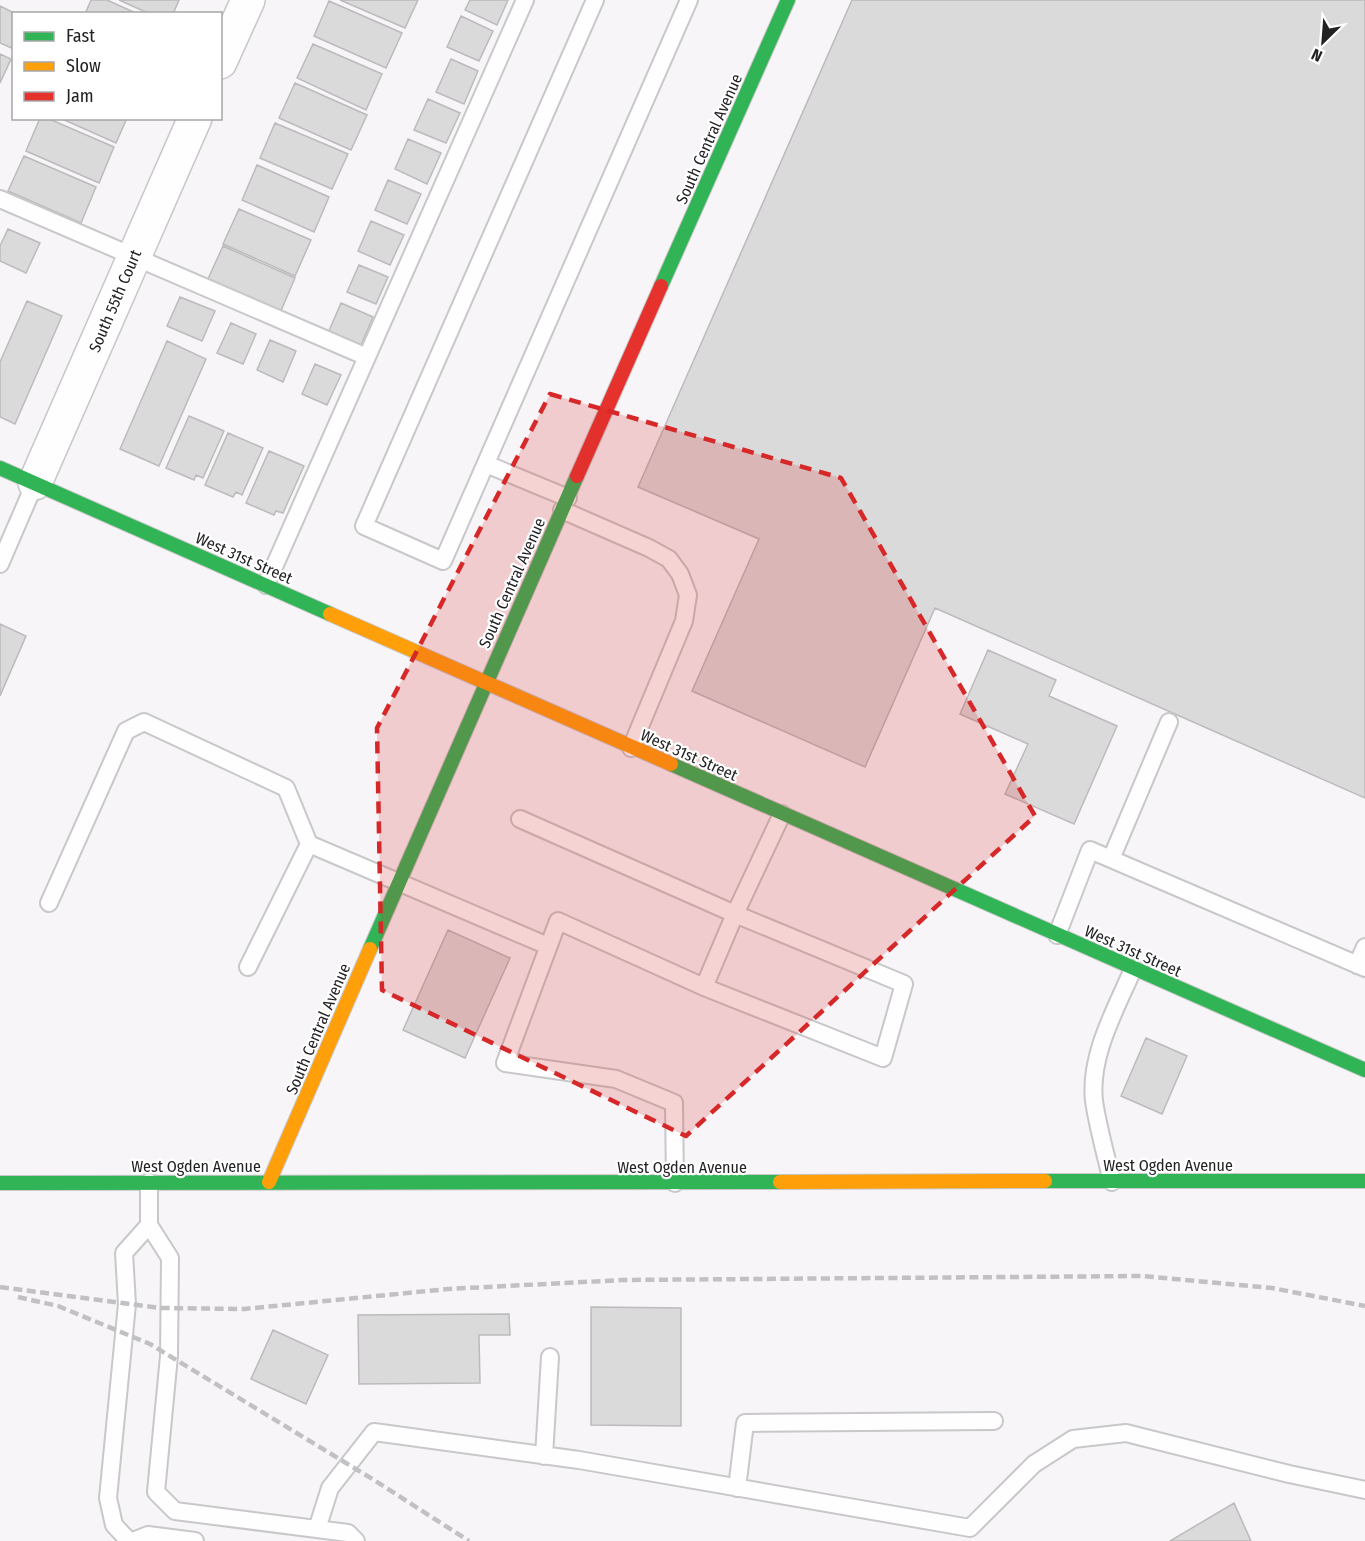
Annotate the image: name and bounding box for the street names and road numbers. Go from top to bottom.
street label: South Central Avenue [672,71,746,207]
street label: South 55th Court [85,246,145,355]
street label: South Central Avenue [475,515,549,651]
street label: West 31st Street [193,528,296,588]
street label: West 31st Street [638,725,741,785]
street label: West 31st Street [1082,921,1185,981]
street label: South Central Avenue [282,961,354,1097]
street label: West Ogden Avenue [1103,1156,1233,1175]
street label: West Ogden Avenue [131,1157,261,1176]
street label: West Ogden Avenue [617,1158,747,1177]

